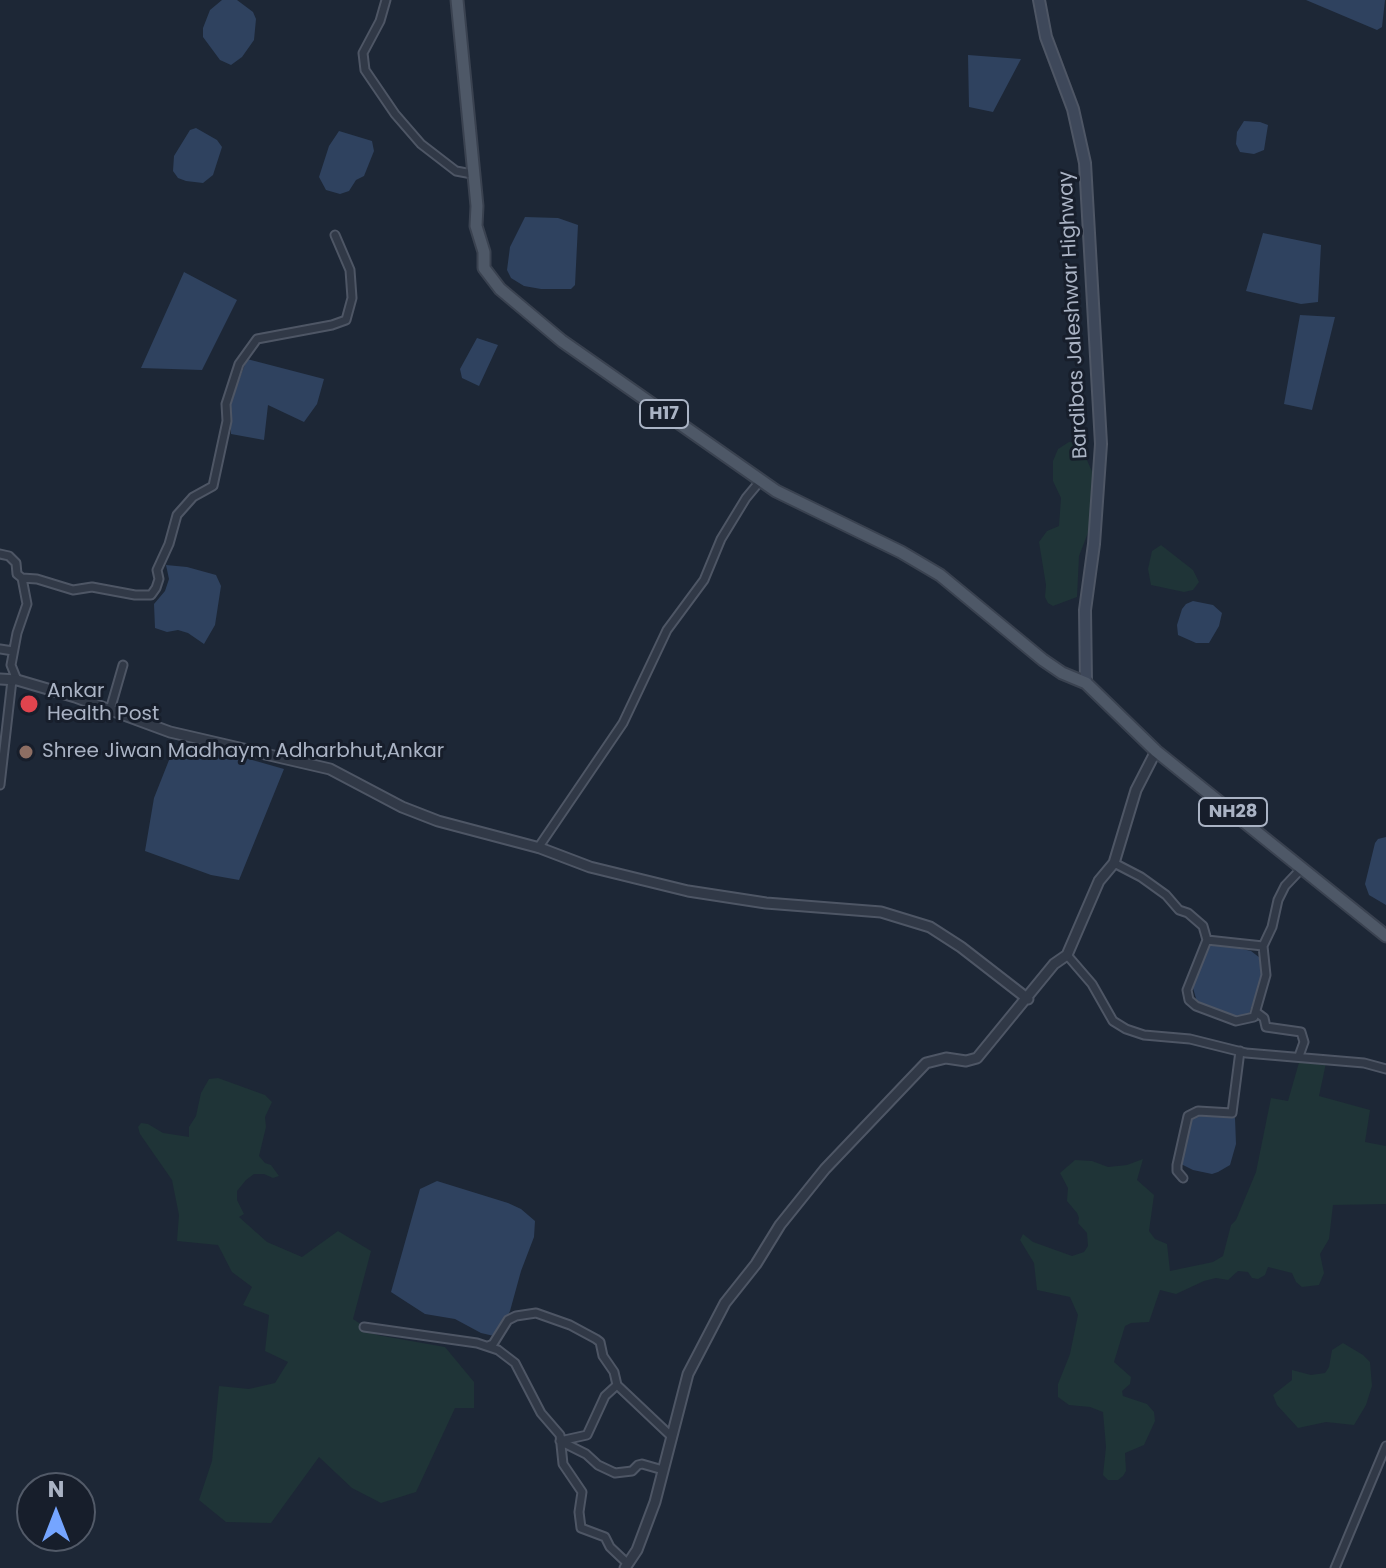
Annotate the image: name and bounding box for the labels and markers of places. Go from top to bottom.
place label: Ankar Health Post [47,680,159,727]
marker: Ankar Health Post [18,693,40,715]
place label: Shree Jiwan Madhaym Adharbhut,Ankar [42,740,444,764]
marker: Shree Jiwan Madhaym Adharbhut,Ankar [17,743,35,761]

